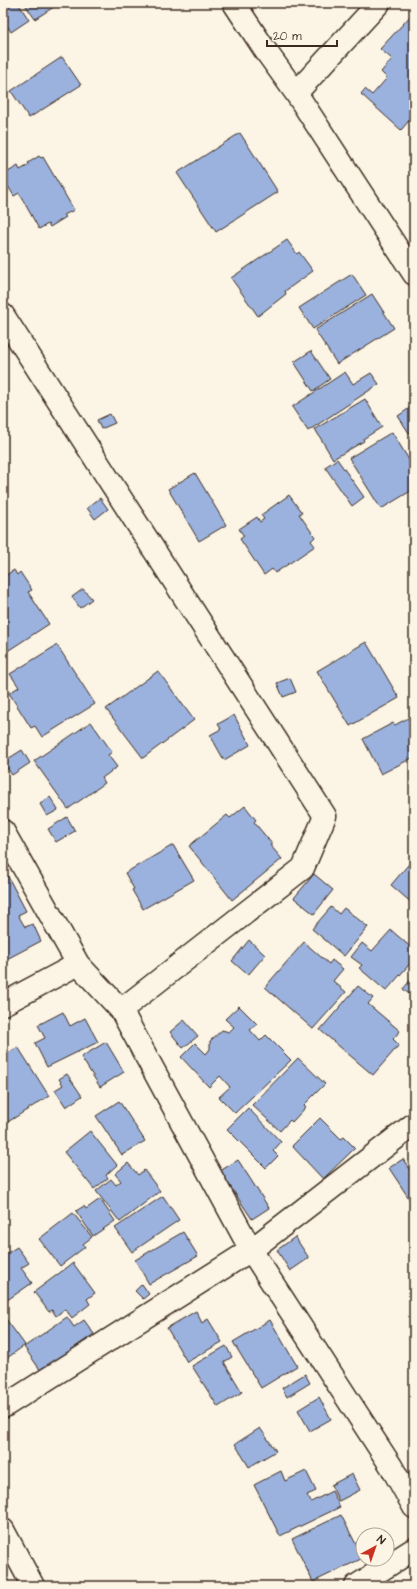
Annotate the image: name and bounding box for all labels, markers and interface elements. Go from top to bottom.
scale bar [267,22,337,48]
text: 20 m [273,28,302,45]
north arrow [355,1527,395,1567]
text: N [374,1532,389,1548]

